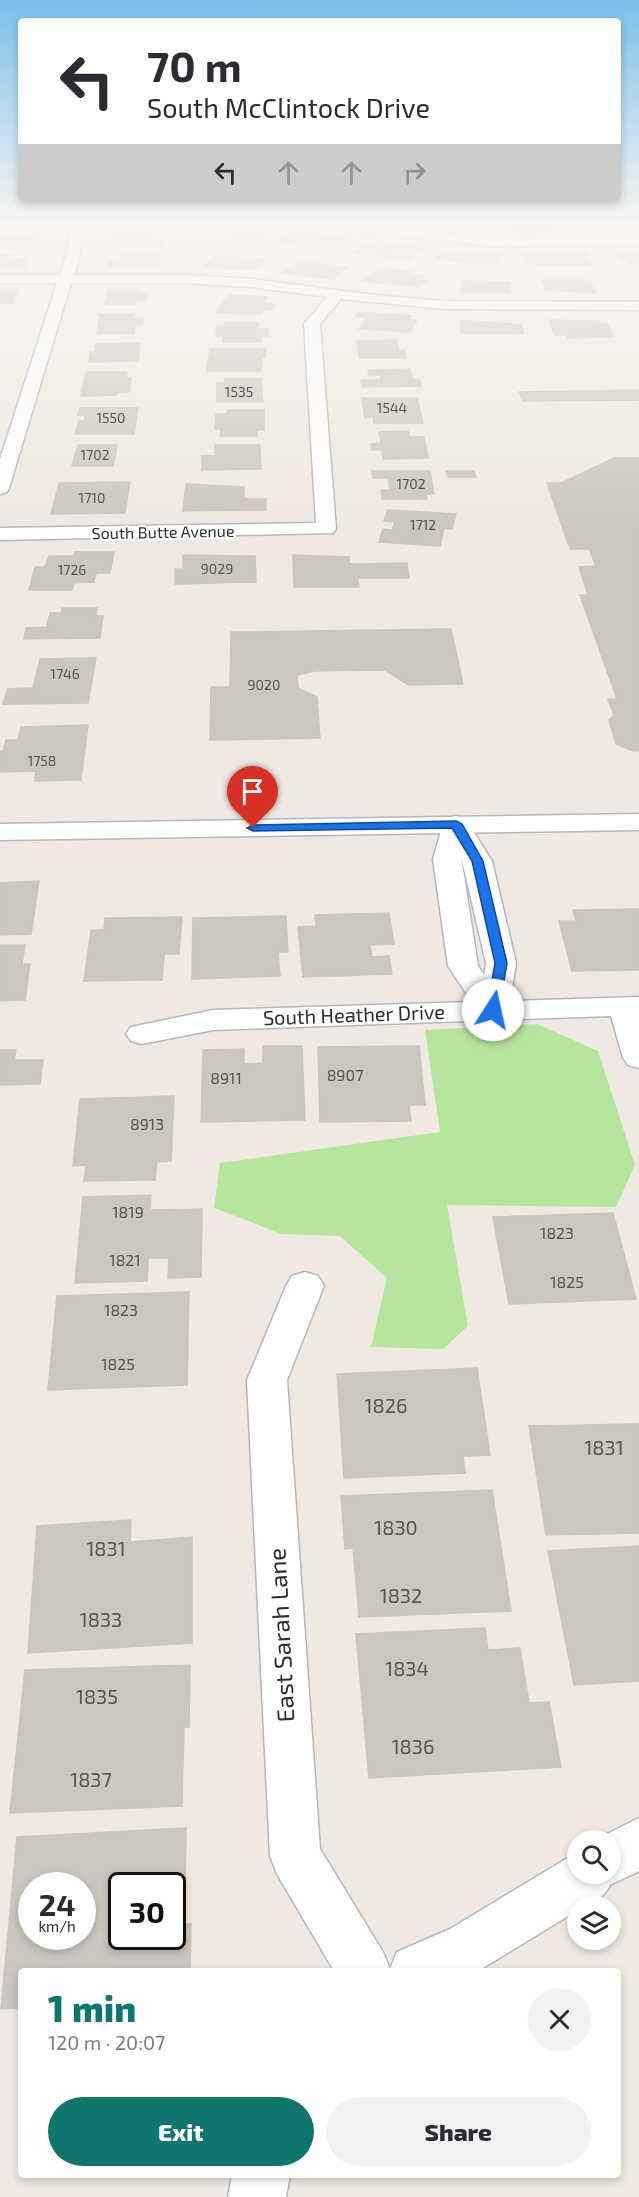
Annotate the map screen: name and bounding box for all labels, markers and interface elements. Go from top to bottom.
text: 70 m [147,40,242,90]
icon: left [48,42,126,120]
text: South McClintock Drive [147,91,430,123]
icon: left [209,156,242,189]
icon: ahead [272,156,305,189]
icon: ahead [335,156,368,189]
icon: right [398,156,431,189]
house number: 1535 [225,383,253,400]
house number: 1544 [377,399,407,416]
house number: 1550 [96,409,126,426]
house number: 1702 [80,446,110,463]
house number: 1702 [396,475,426,492]
house number: 1710 [79,489,105,506]
house number: 1712 [410,516,436,533]
street label: South Butte Avenue [91,521,235,542]
house number: 9029 [201,560,233,577]
house number: 1726 [58,561,86,578]
house number: 1746 [50,665,80,682]
house number: 9020 [248,676,280,693]
house number: 1758 [28,752,56,769]
pin [227,766,278,828]
icon: arrive [236,775,269,808]
position arrow [461,978,525,1042]
street label: South Heather Drive [262,999,445,1029]
house number: 8907 [327,1065,363,1084]
house number: 8911 [210,1068,242,1087]
house number: 8913 [130,1114,164,1133]
house number: 1819 [112,1202,144,1221]
house number: 1823 [540,1223,574,1242]
house number: 1821 [109,1250,141,1269]
house number: 1825 [550,1272,584,1291]
house number: 1823 [104,1300,138,1319]
house number: 1825 [101,1354,135,1373]
house number: 1826 [365,1393,407,1417]
house number: 1831 [584,1435,624,1459]
house number: 1830 [374,1515,418,1539]
house number: 1831 [86,1536,126,1560]
street label: East Sarah Lane [261,1547,300,1723]
house number: 1832 [380,1583,422,1607]
house number: 1833 [80,1607,122,1631]
house number: 1834 [385,1656,429,1680]
house number: 1835 [76,1684,118,1708]
house number: 1836 [392,1734,434,1758]
house number: 1837 [70,1767,112,1791]
map controls [567,1830,621,1950]
button: search [567,1830,621,1884]
speed limit sign: 30 [108,1872,186,1950]
text: 24 [39,1886,75,1922]
button: layers [567,1896,621,1950]
text: km/h [38,1917,76,1935]
text: 1 min [48,1986,136,2029]
button: close [528,1988,591,2051]
text: 120 m · 20:07 [48,2030,165,2054]
button: Exit [48,2097,314,2166]
button: Share [326,2097,591,2166]

